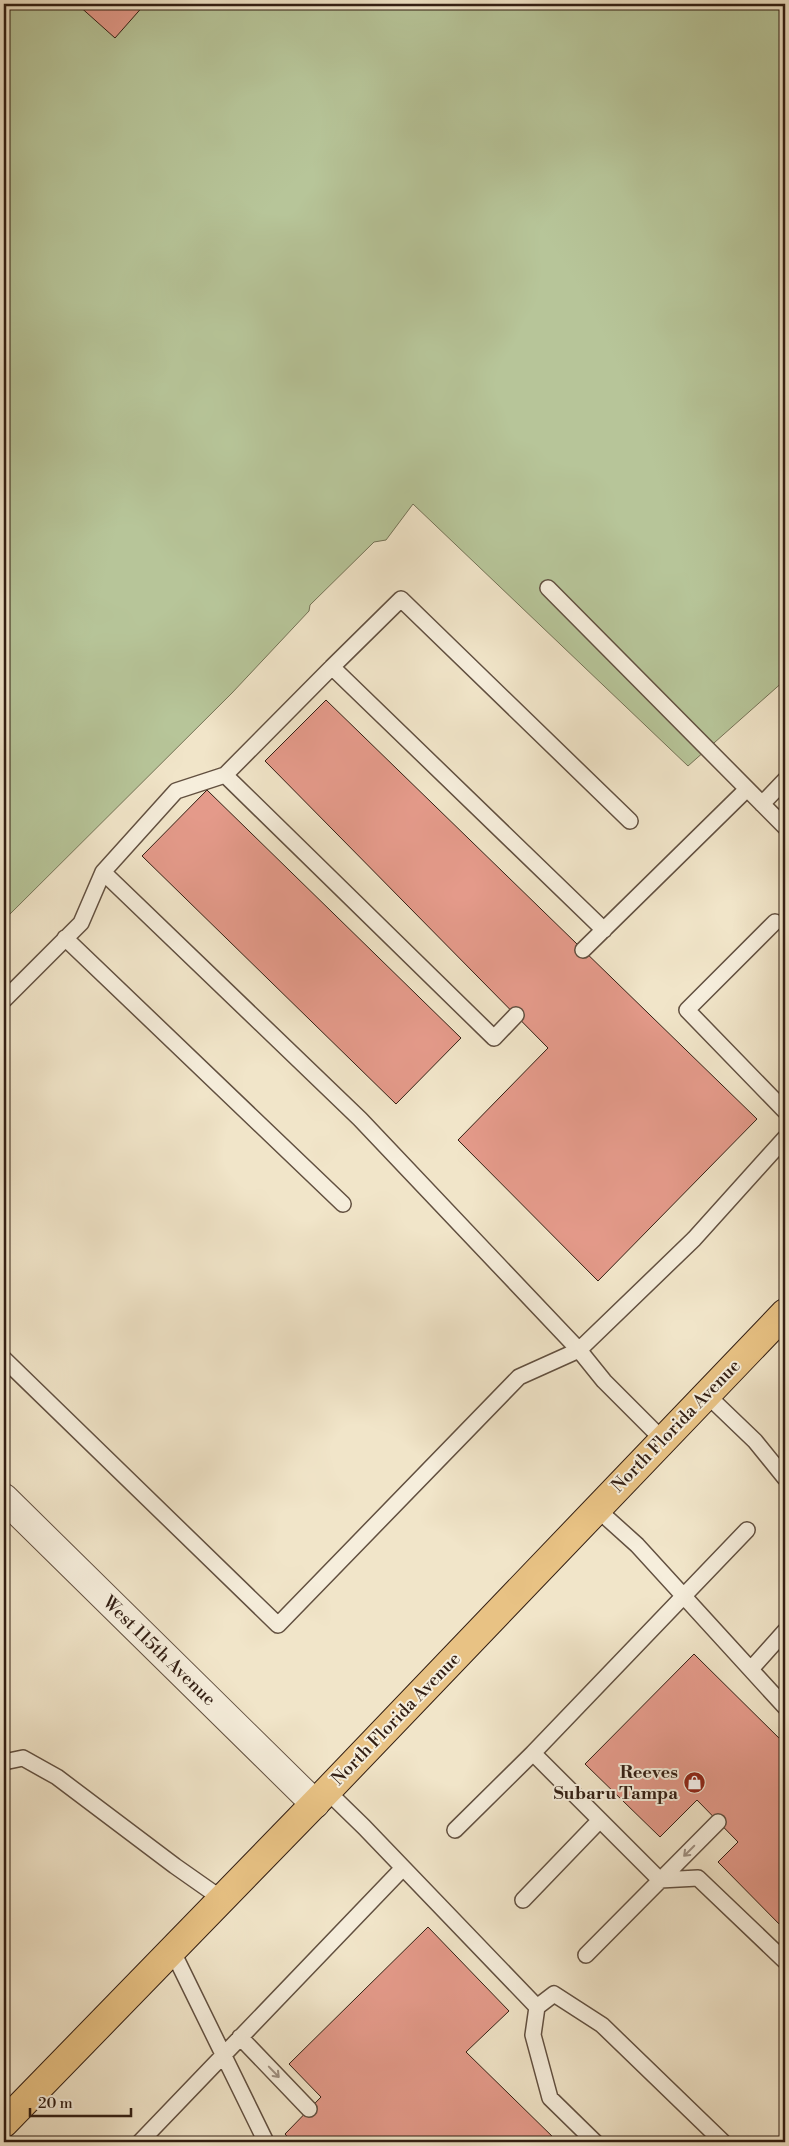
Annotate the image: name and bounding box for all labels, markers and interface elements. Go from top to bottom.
street label: North Florida Avenue [606,1355,746,1497]
street label: West 115th Avenue [97,1590,220,1711]
street label: North Florida Avenue [326,1648,466,1790]
place label: Reeves Subaru Tampa [553,1761,678,1805]
shop icon: Reeves Subaru Tampa [682,1770,706,1794]
one-way arrow [683,1845,695,1857]
one-way arrow [268,2066,280,2078]
scale bar [30,2086,131,2118]
text: 20 m [38,2094,73,2113]

